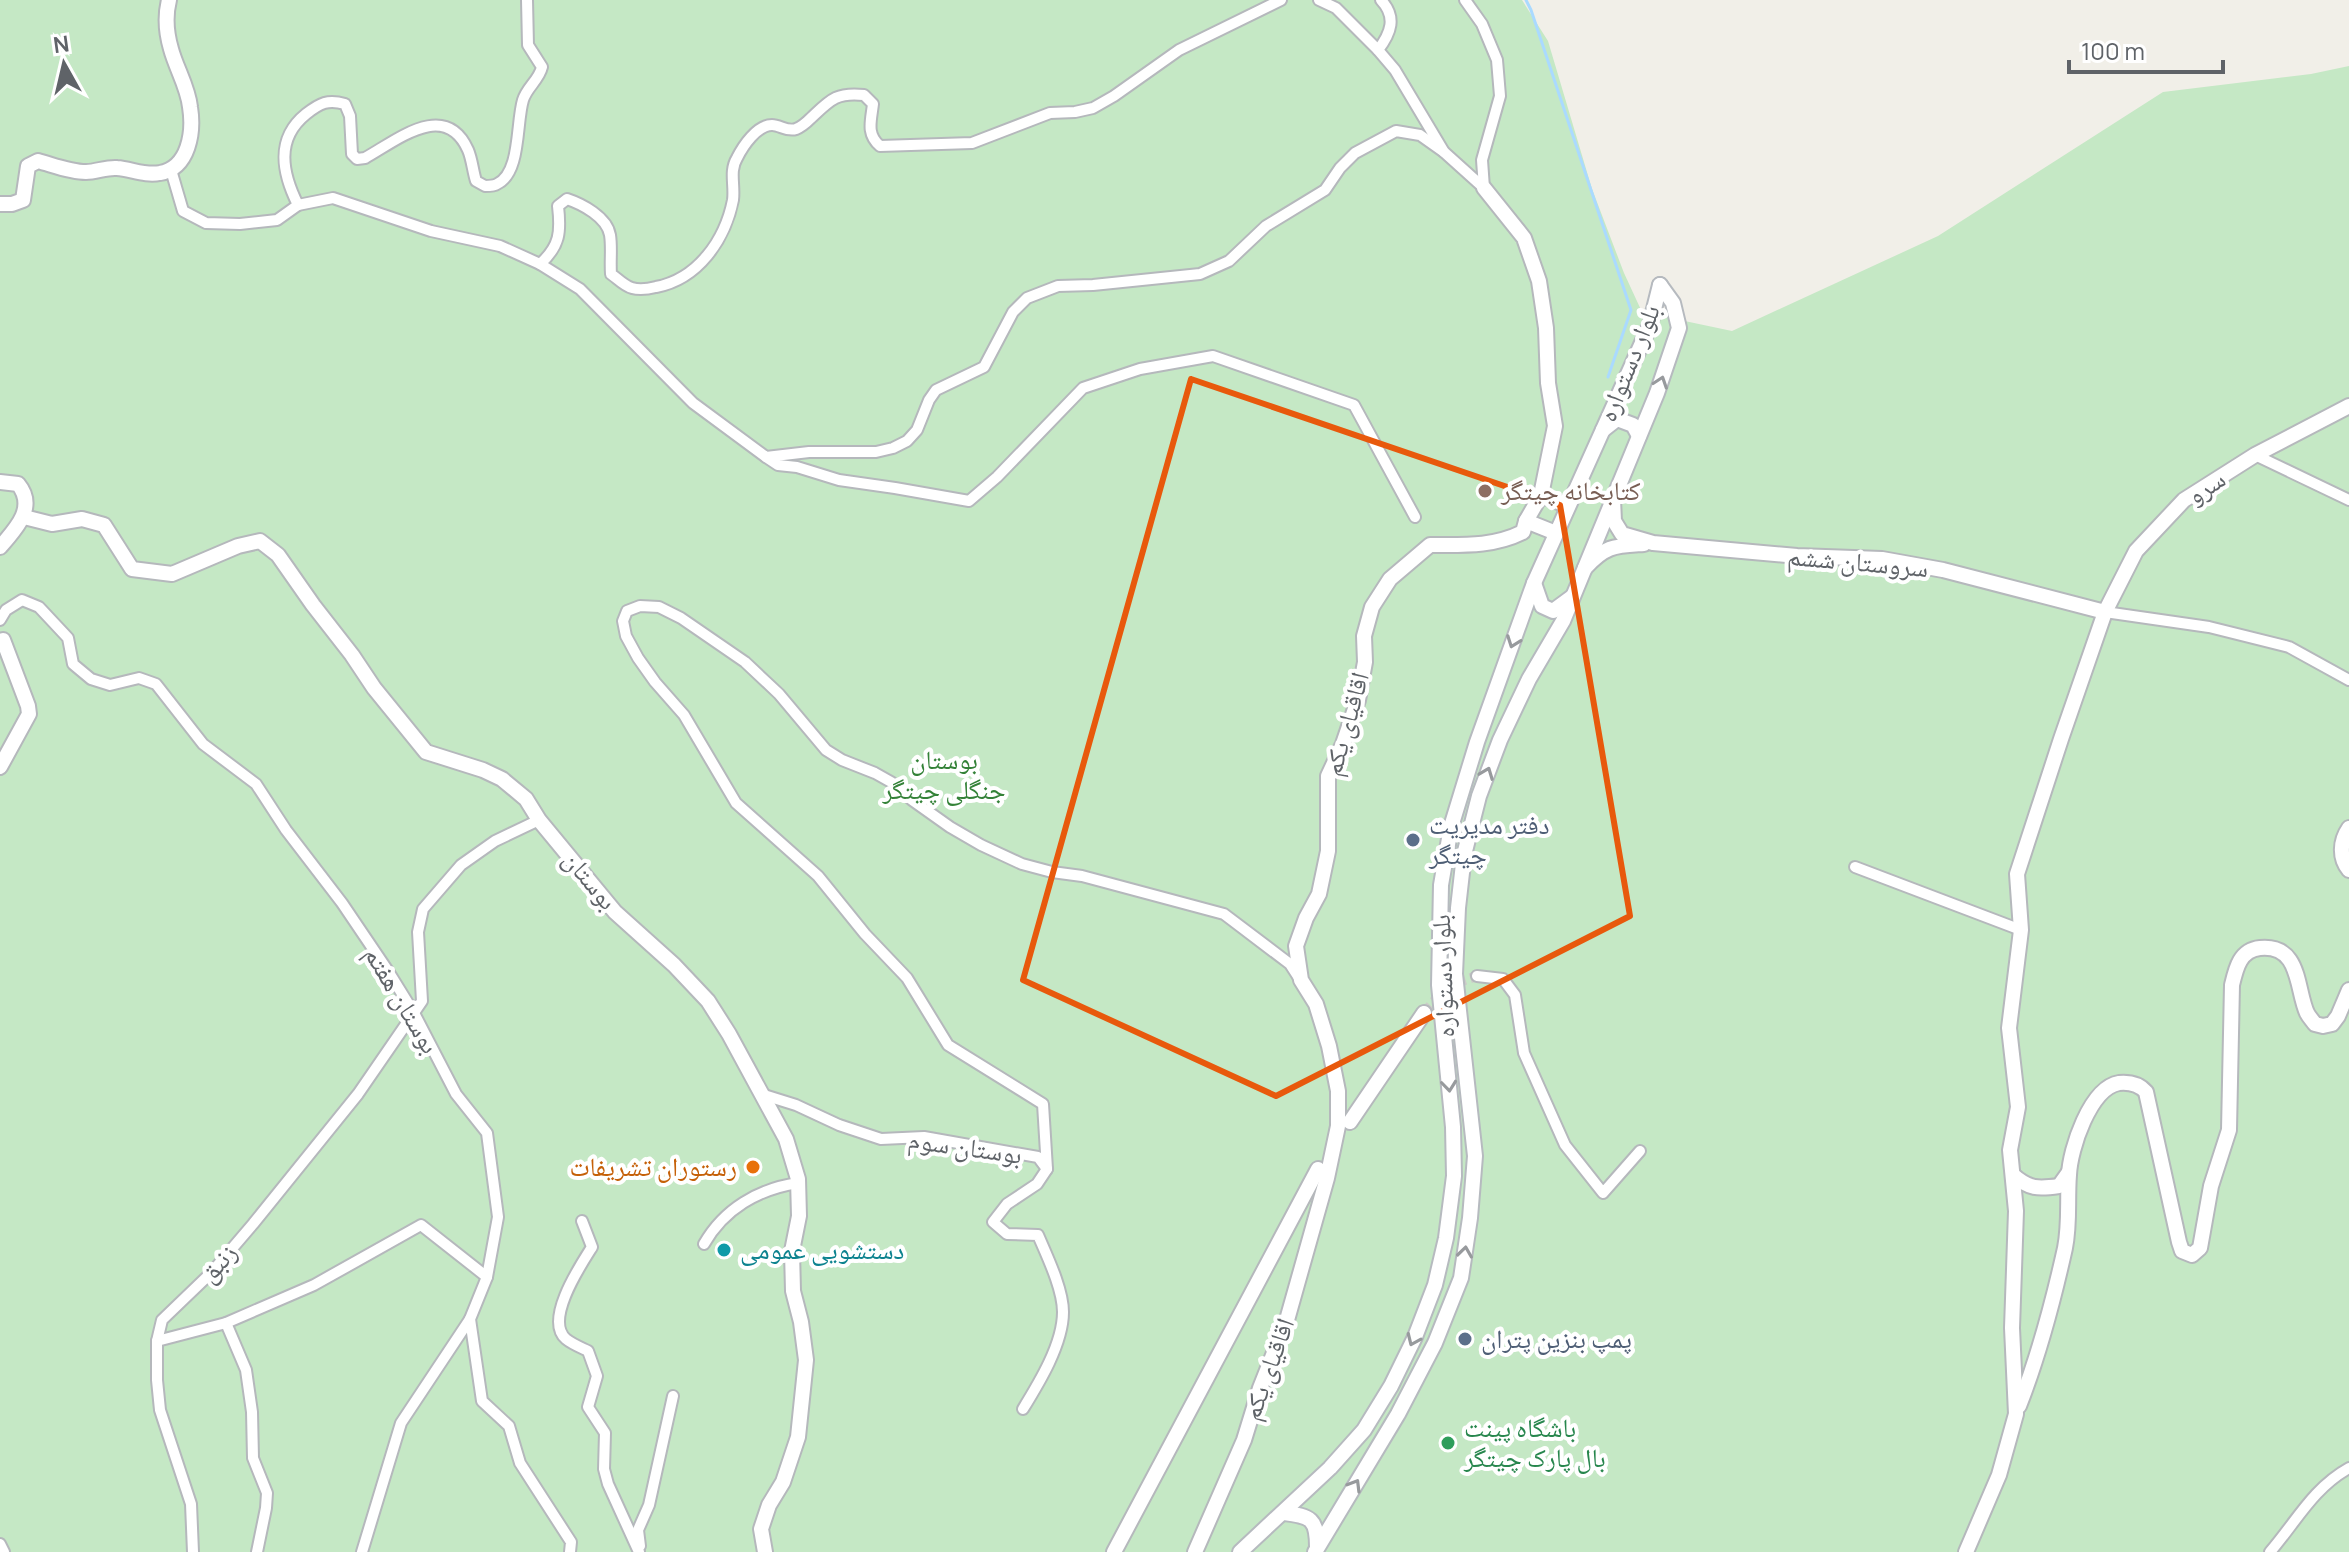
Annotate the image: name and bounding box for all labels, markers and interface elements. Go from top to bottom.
north arrow [24,24,104,104]
scale bar [2069,24,2223,74]
text: N [51,28,71,60]
text: 100 m [2081,34,2145,67]
street label: بلوار دستواره [1588,299,1668,427]
one-way arrow [1651,376,1667,390]
street label: سرو [2179,460,2232,512]
place label: کتابخانه چیتگر [1500,472,1641,508]
marker: کتابخانه چیتگر [1476,482,1494,500]
street label: سروستان ششم [1786,537,1930,585]
one-way arrow [1506,634,1523,648]
street label: اقاقیای یکم [1313,668,1377,780]
park label: بوستان جنگلی چیتگر [881,741,1006,807]
one-way arrow [1477,767,1494,781]
place label: دفتر مدیریت چیتگر [1428,806,1550,872]
marker: دفتر مدیریت چیتگر [1404,831,1422,849]
street label: بوستان [555,842,626,917]
street label: بلوار دستواره [1422,914,1462,1038]
street label: بوستان هفتم [357,939,449,1060]
one-way arrow [1440,1080,1457,1093]
street label: بوستان سوم [906,1120,1024,1173]
place label: رستوران تشریفات [569,1148,737,1184]
marker: رستوران تشریفات [744,1158,762,1176]
place label: دستشویی عمومی [740,1231,904,1267]
street label: زنبق [190,1235,245,1290]
marker: دستشویی عمومی [715,1241,733,1259]
one-way arrow [1456,1245,1473,1259]
street label: اقاقیای یکم [1232,1313,1302,1425]
place label: پمپ بنزین پتران [1481,1320,1632,1356]
marker: پمپ بنزین پتران [1456,1330,1474,1348]
one-way arrow [1407,1331,1423,1346]
place label: باشگاه پینت بال پارک چیتگر [1463,1409,1606,1475]
marker: باشگاه پینت بال پارک چیتگر [1439,1434,1457,1452]
one-way arrow [1345,1479,1361,1494]

